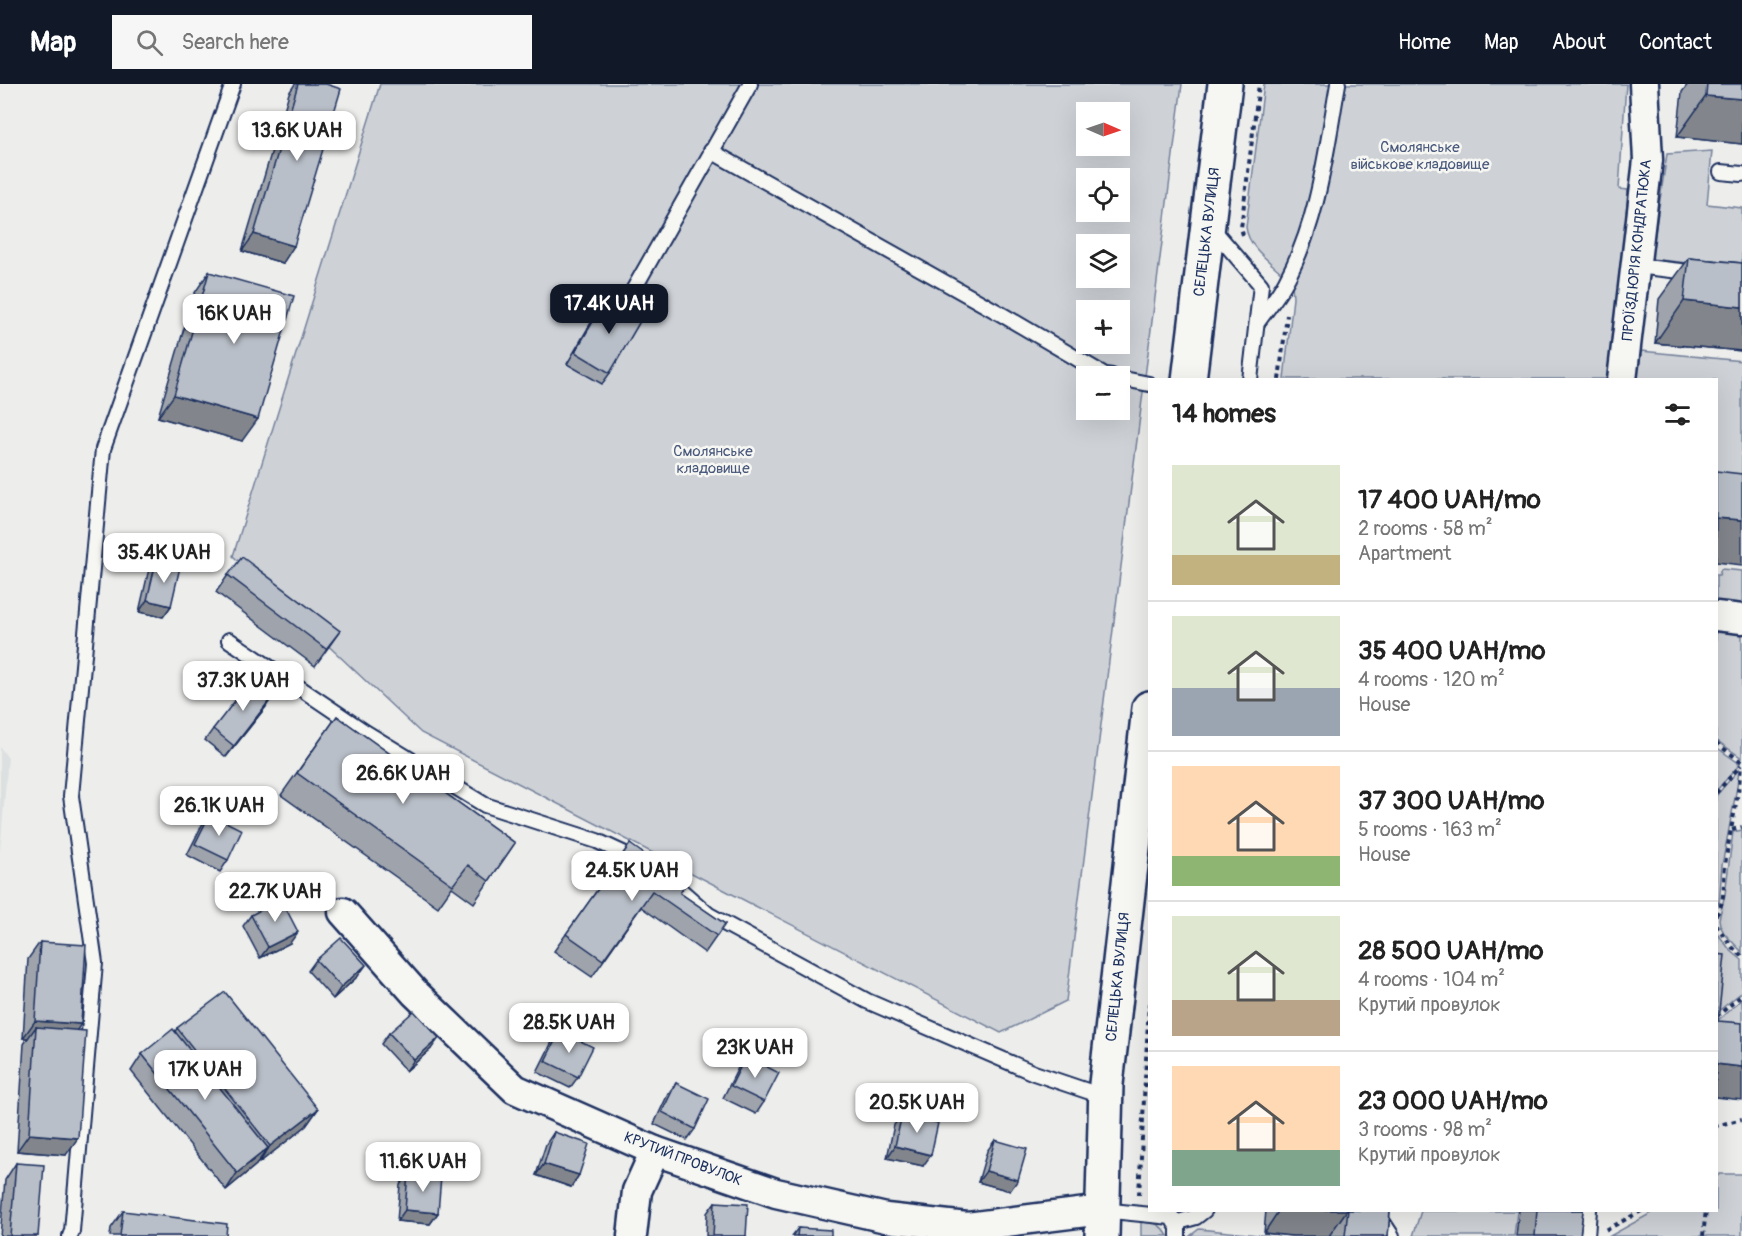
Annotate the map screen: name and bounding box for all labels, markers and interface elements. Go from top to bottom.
search box [112,15,532,69]
text: Map [30,25,76,60]
icon: search [133,26,166,59]
text: Search here [181,28,289,56]
text: Home [1398,29,1451,56]
text: Map [1484,29,1519,56]
text: About [1552,29,1606,56]
text: Contact [1639,29,1712,56]
north arrow [1076,102,1130,156]
map controls [1076,102,1130,420]
pin: 13.6K UAH [228,111,366,162]
text: 13.6K UAH [252,118,342,143]
park label: Смолянське військове кладовище [1351,138,1490,174]
street label: ПРОЇЗД ЮРІЯ КОНДРАТЮКА [1618,158,1656,342]
street label: СЕЛЕЦЬКА ВУЛИЦЯ [1190,166,1224,298]
button: locate [1076,168,1130,222]
button: layers [1076,234,1130,288]
pin: 17.4K UAH [540,284,678,335]
text: 17.4K UAH [564,291,654,316]
pin: 16K UAH [179,294,289,345]
button: + [1076,300,1130,354]
text: 16K UAH [197,301,271,326]
button: − [1076,366,1130,420]
text: 14 homes [1172,398,1276,430]
icon: filters [1661,398,1694,431]
park label: Смолянське кладовище [673,442,753,478]
text: 17 400 UAH/mo [1358,484,1541,516]
icon: home [1220,489,1292,561]
text: 2 rooms · 58 m² [1358,516,1493,541]
pin: 35.4K UAH [95,533,233,584]
text: 35.4K UAH [117,540,211,565]
text: Apartment [1358,541,1451,566]
text: 35 400 UAH/mo [1358,635,1545,667]
icon: home [1220,640,1292,712]
pin: 37.3K UAH [174,661,312,712]
text: 4 rooms · 120 m² [1358,667,1505,692]
text: 37.3K UAH [197,668,289,693]
text: House [1358,692,1410,717]
pin: 26.6K UAH [334,754,472,805]
text: 26.6K UAH [356,761,450,786]
text: 37 300 UAH/mo [1358,785,1545,817]
pin: 26.1K UAH [150,786,288,837]
icon: home [1220,790,1292,862]
text: 26.1K UAH [174,793,264,818]
text: 5 rooms · 163 m² [1358,817,1502,842]
text: House [1358,842,1410,867]
pin: 24.5K UAH [563,851,701,902]
text: 24.5K UAH [585,858,679,883]
pin: 22.7K UAH [206,872,344,923]
text: 22.7K UAH [229,879,321,904]
street label: СЕЛЕЦЬКА ВУЛИЦЯ [1102,911,1134,1043]
text: 28 500 UAH/mo [1358,935,1543,967]
icon: home [1220,940,1292,1012]
text: 4 rooms · 104 m² [1358,967,1505,992]
text: Крутий провулок [1358,992,1501,1017]
pin: 28.5K UAH [500,1003,638,1054]
text: 28.5K UAH [523,1010,615,1035]
pin: 23K UAH [700,1028,810,1079]
text: 23K UAH [716,1035,794,1060]
pin: 17K UAH [150,1050,260,1101]
text: 17K UAH [168,1057,242,1082]
pin: 20.5K UAH [848,1083,986,1134]
text: 23 000 UAH/mo [1358,1085,1548,1117]
text: 20.5K UAH [869,1090,965,1115]
icon: home [1220,1090,1292,1162]
text: 3 rooms · 98 m² [1358,1117,1492,1142]
street label: КРУТИЙ ПРОВУЛОК [621,1128,745,1190]
pin: 11.6K UAH [354,1142,492,1193]
text: Крутий провулок [1358,1142,1501,1167]
text: 11.6K UAH [380,1149,466,1174]

